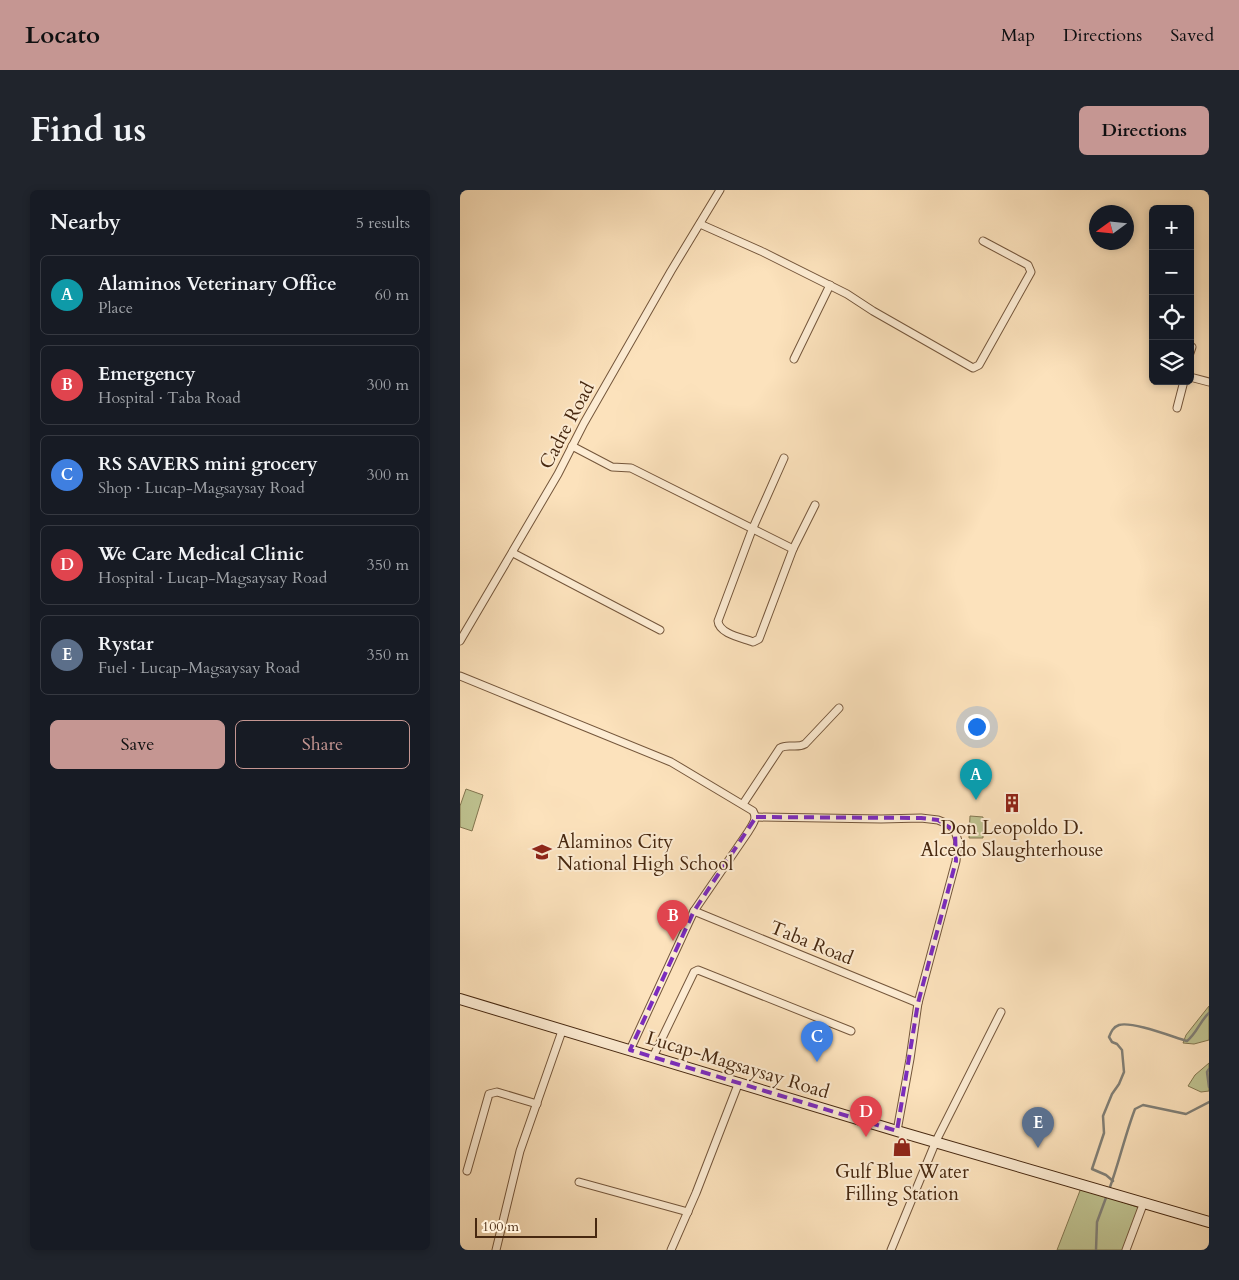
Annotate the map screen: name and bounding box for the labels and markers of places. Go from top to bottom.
pin: A [960,759,992,800]
building icon: Don Leopoldo D. Alcedo Slaughterhouse [1001,792,1023,814]
place label: Don Leopoldo D. Alcedo Slaughterhouse [921,815,1103,863]
place label: Alaminos City National High School [557,829,734,877]
school or university icon: Alaminos City National High School [531,841,553,863]
pin: B [657,900,689,941]
pin: C [801,1021,833,1062]
pin: D [850,1096,882,1137]
pin: E [1022,1107,1054,1148]
shop icon: Gulf Blue Water Filling Station [891,1136,913,1158]
place label: Gulf Blue Water Filling Station [835,1159,969,1207]

